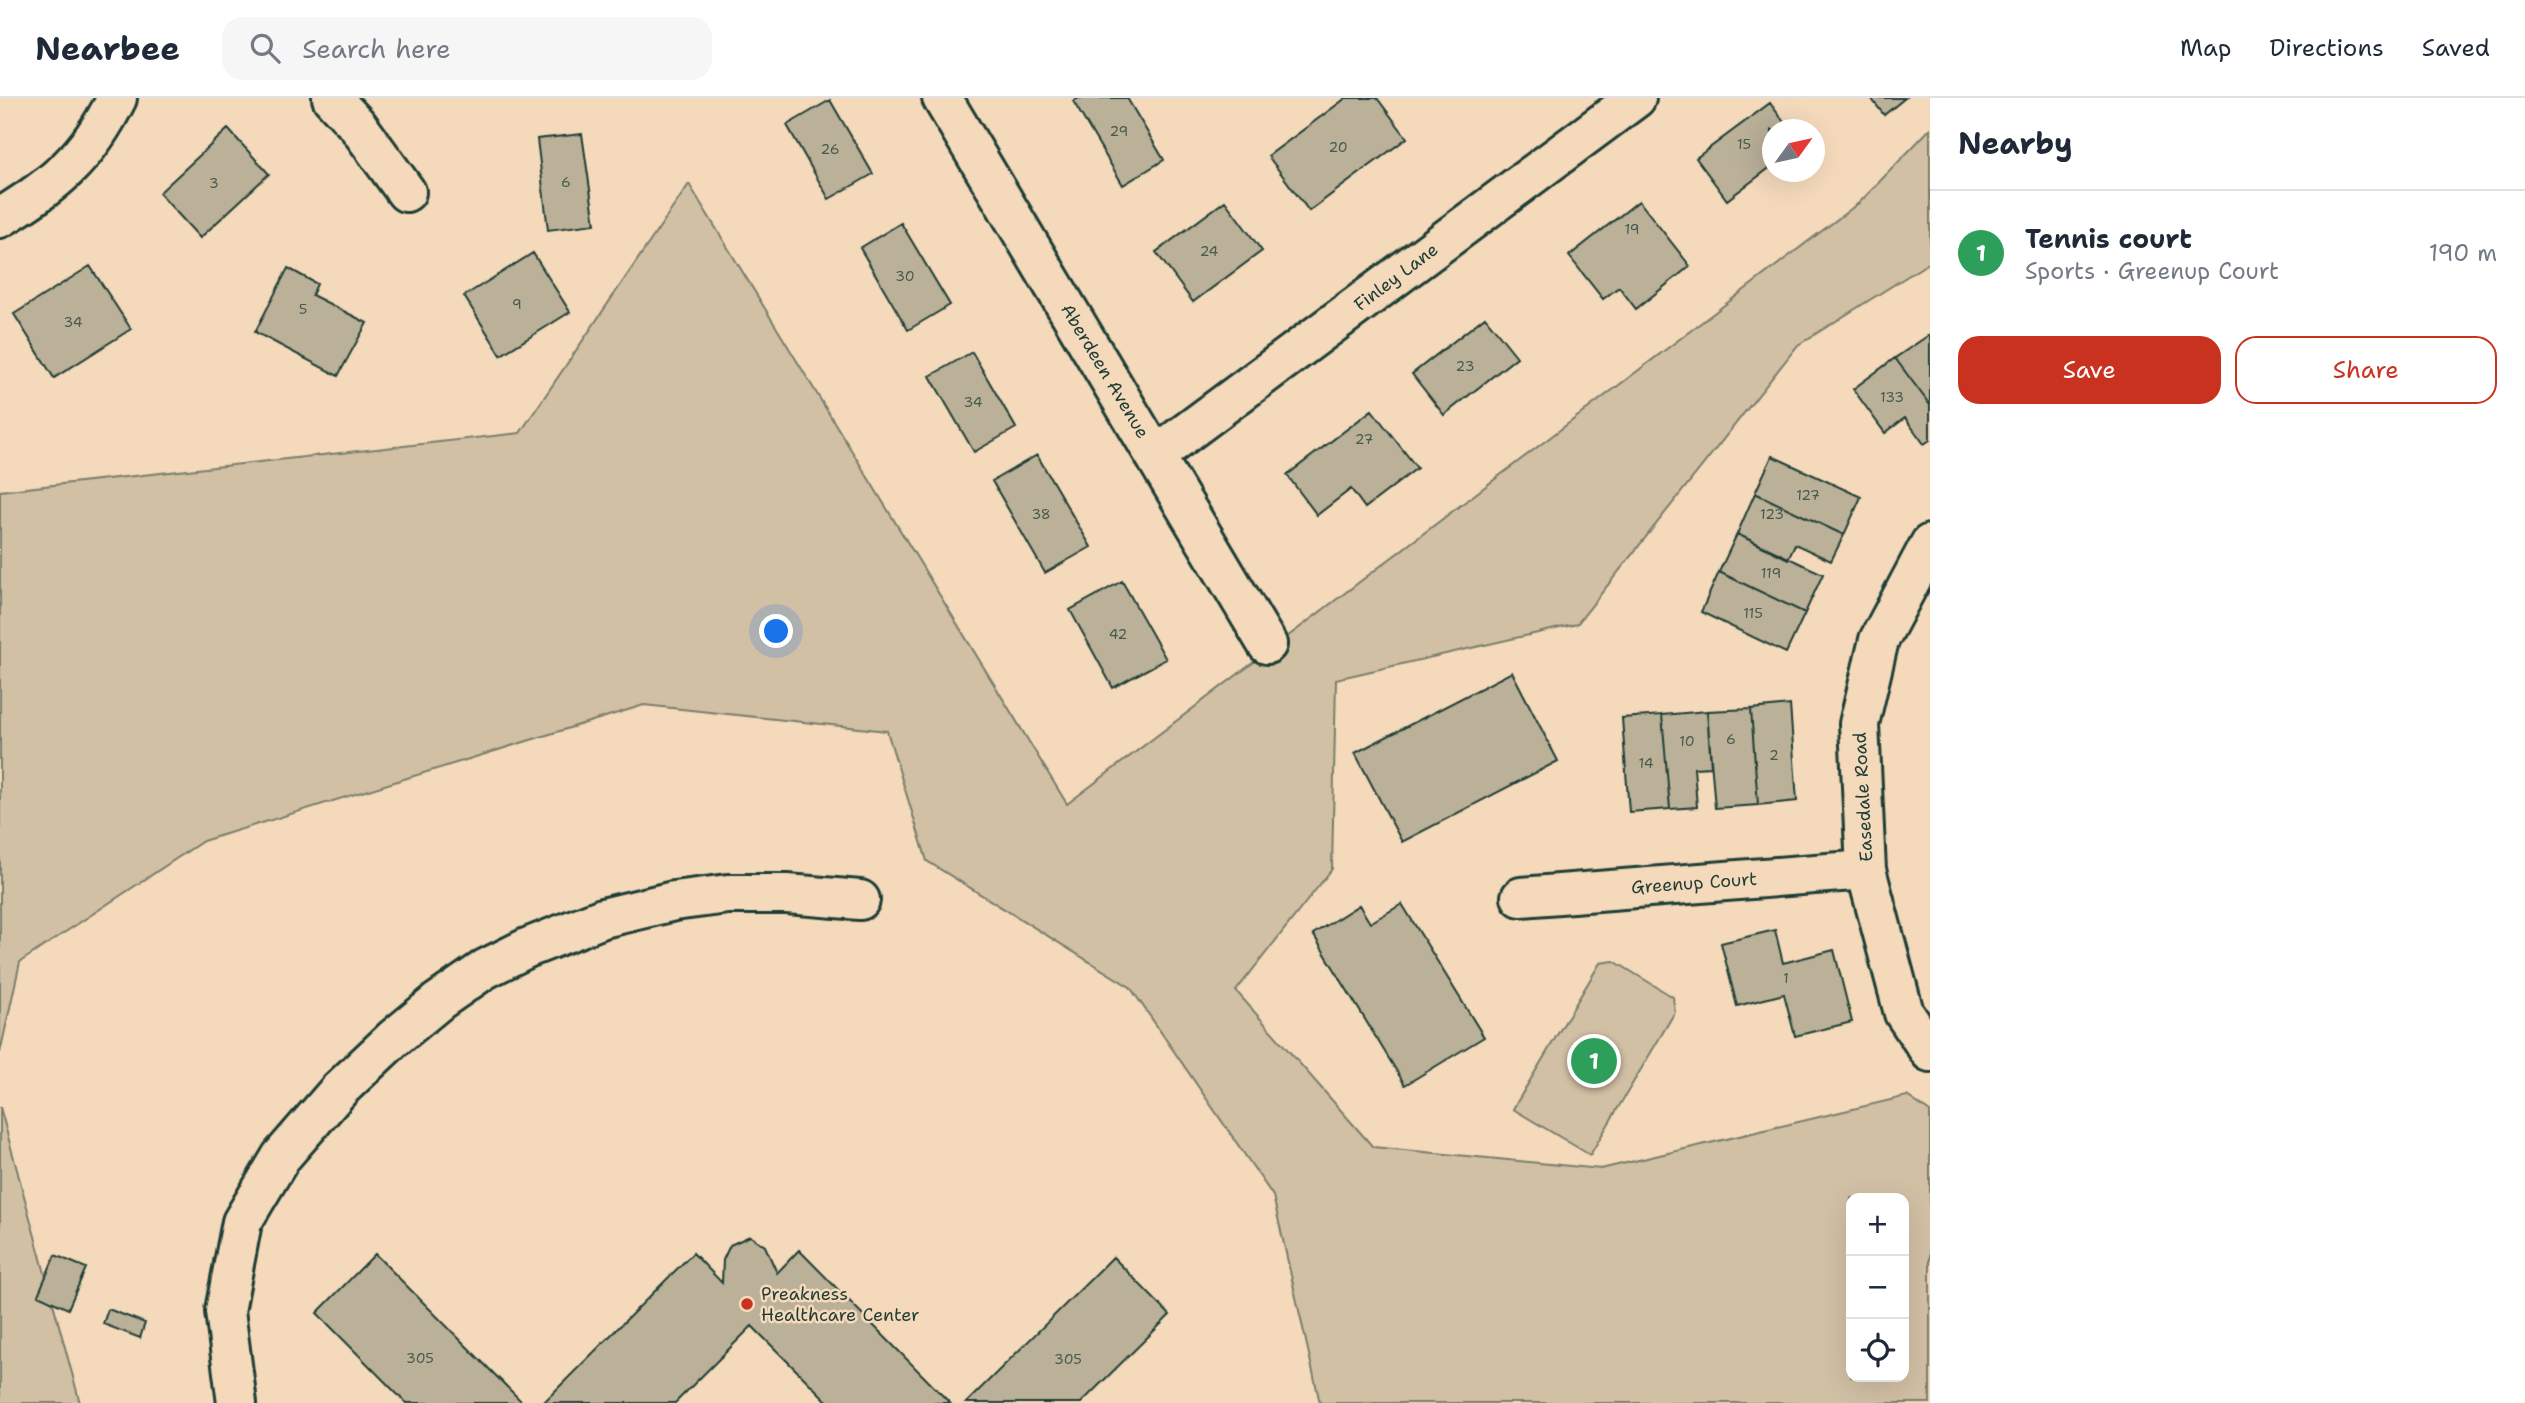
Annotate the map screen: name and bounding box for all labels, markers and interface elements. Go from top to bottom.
search box [222,17,712,80]
text: Nearbee [35,26,180,71]
icon: search [246,29,284,67]
text: Search here [302,31,451,66]
text: Map [2180,32,2231,64]
text: Directions [2269,32,2384,64]
text: Saved [2422,32,2490,64]
north arrow [1762,119,1825,182]
house number: 29 [1110,122,1128,140]
text: Nearby [1958,123,2073,164]
house number: 15 [1737,135,1751,153]
house number: 20 [1328,138,1348,156]
house number: 26 [821,140,840,158]
house number: 6 [561,173,571,191]
house number: 3 [209,174,219,192]
house number: 19 [1624,220,1640,238]
text: Tennis court [2025,221,2192,256]
street label: Finley Lane [1349,237,1443,317]
text: 1 [1976,238,1986,268]
text: 190 m [2429,238,2497,268]
house number: 24 [1200,242,1219,260]
text: Sports · Greenup Court [2025,256,2279,286]
house number: 30 [895,267,915,285]
house number: 9 [512,295,522,313]
street label: Aberdeen Avenue [1055,299,1155,443]
house number: 5 [299,300,307,318]
house number: 34 [63,313,83,331]
button: Save [1958,336,2221,404]
button: Share [2235,336,2497,404]
house number: 23 [1456,357,1474,375]
house number: 133 [1880,388,1904,406]
house number: 34 [963,393,983,411]
house number: 27 [1355,430,1373,448]
house number: 127 [1796,486,1820,504]
house number: 38 [1031,505,1051,523]
house number: 123 [1760,505,1784,523]
house number: 119 [1761,564,1781,582]
house number: 115 [1743,604,1763,622]
your location [759,614,793,648]
house number: 42 [1109,625,1127,643]
house number: 6 [1726,730,1736,748]
street label: Easedale Road [1848,731,1878,863]
house number: 10 [1679,732,1695,750]
house number: 2 [1769,746,1779,764]
house number: 14 [1638,754,1654,772]
street label: Greenup Court [1630,867,1758,899]
house number: 1 [1783,969,1789,987]
pin: 1 [1571,1035,1617,1087]
map controls [1846,1193,1909,1382]
button: + [1846,1193,1909,1256]
button: − [1846,1256,1909,1319]
place label: Preakness Healthcare Center [761,1282,920,1327]
marker: Preakness Healthcare Center [739,1296,755,1312]
button: locate [1846,1319,1909,1382]
house number: 305 [406,1349,434,1367]
house number: 305 [1054,1350,1082,1368]

